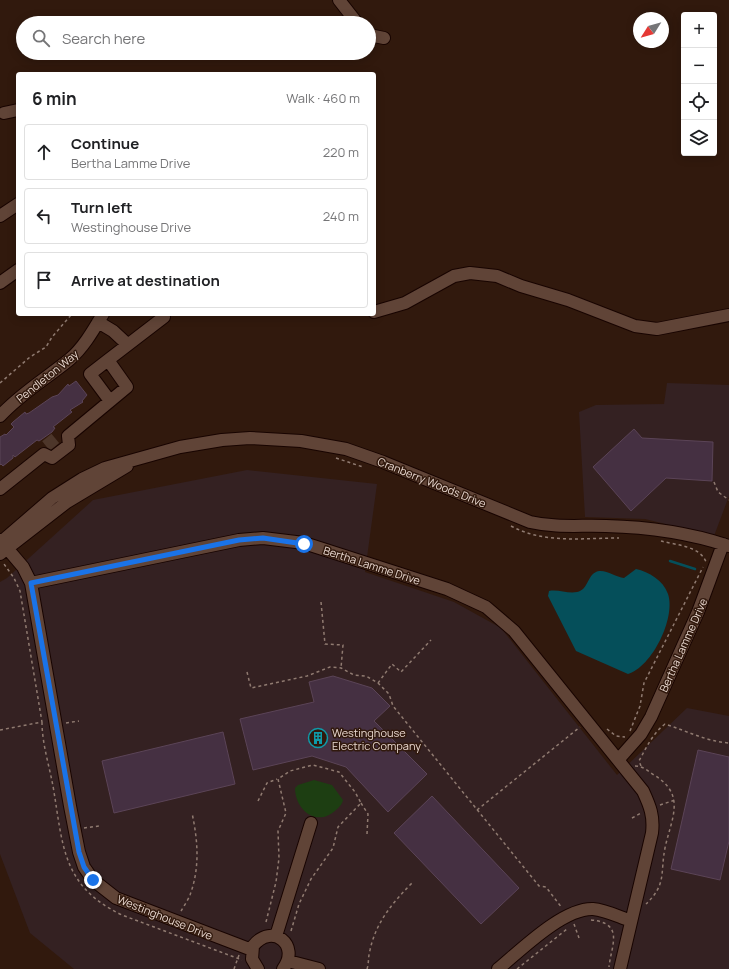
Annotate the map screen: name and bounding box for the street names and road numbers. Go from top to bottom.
street label: Pendleton Way [13,346,81,406]
street label: Cranberry Woods Drive [375,453,489,511]
street label: Bertha Lamme Drive [322,542,423,588]
street label: Bertha Lamme Drive [656,595,711,694]
street label: Westinghouse Drive [115,891,215,943]

